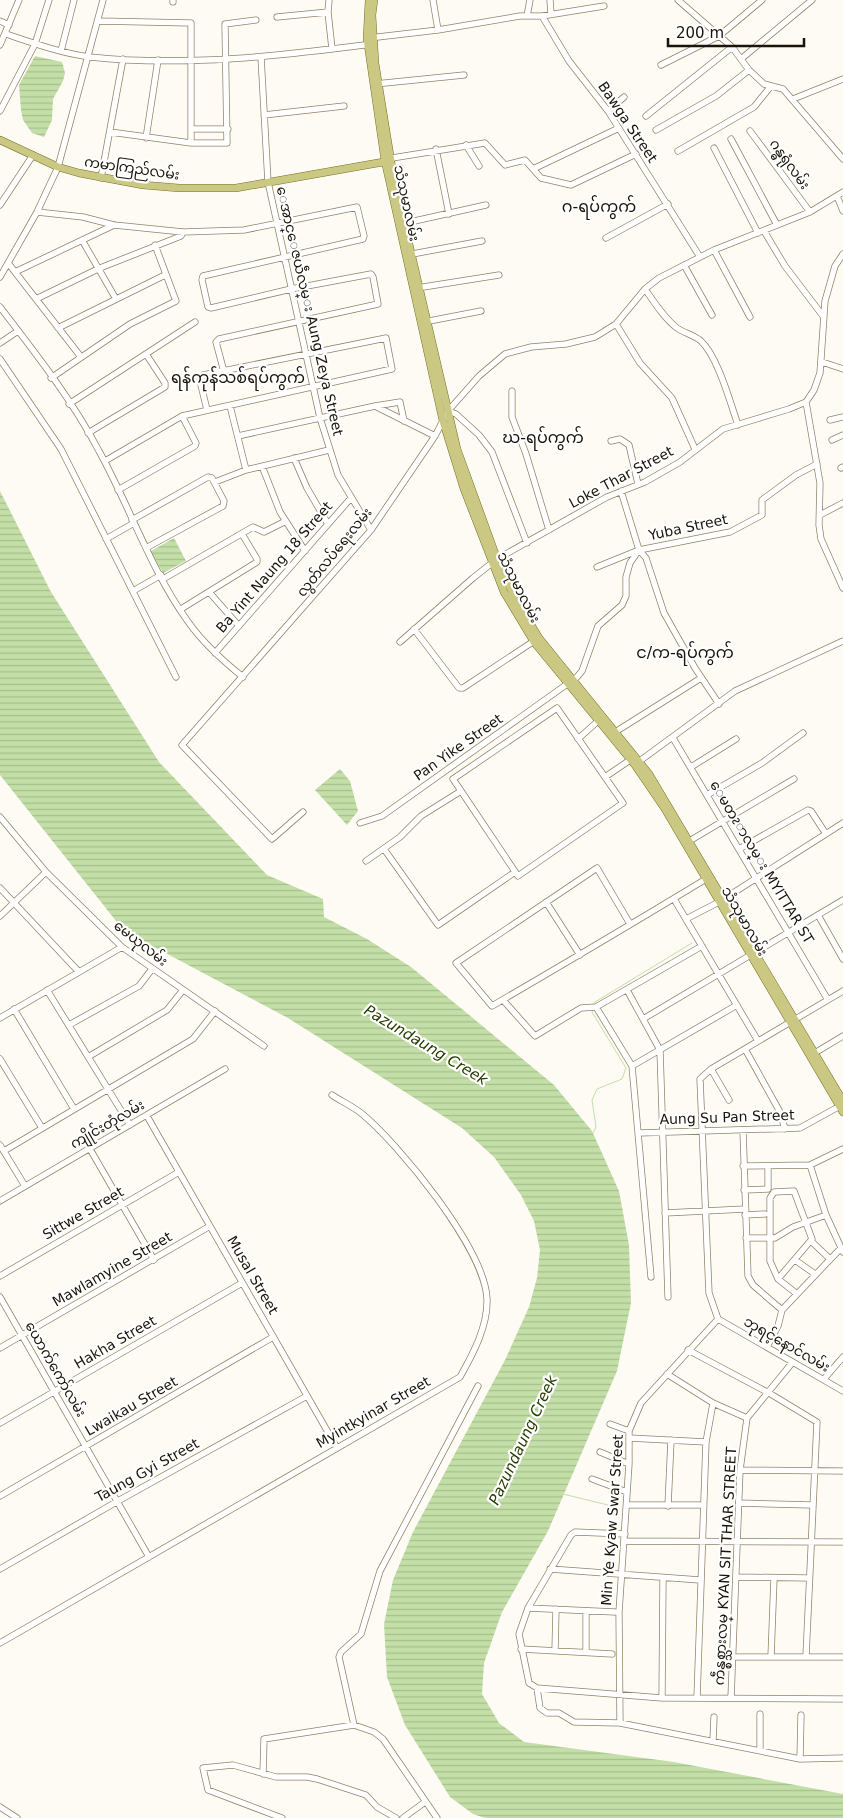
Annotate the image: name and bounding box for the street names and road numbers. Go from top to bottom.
street label: Bawga Street [595,79,661,166]
street label: ဂန္ဓရုံလမ်း [763,135,815,195]
street label: ကမာကြည်လမ်း [83,151,181,187]
street label: သံသုမာလမ်း [387,163,425,243]
street label: ေအာင္ေဇယဵလမ္း Aung Zeya Street [270,184,349,438]
street label: Loke Thar Street [566,443,676,511]
street label: Ba Yint Naung 18 Street [213,498,336,636]
street label: လွတ်လပ်ရေးလမ်း [292,503,378,602]
street label: Yuba Street [646,511,729,543]
street label: သံသုမာလမ်း [491,548,545,627]
street label: Pan Yike Street [410,710,506,784]
street label: ေမတၩာလမ္း MYITTAR ST [704,778,817,949]
street label: သံသုမာလမ်း [715,882,773,961]
street label: မေယုလမ်း [108,915,172,972]
street label: ကျိုင်းတုံလမ်း [66,1095,149,1155]
street label: Aung Su Pan Street [659,1107,795,1127]
street label: Sittwe Street [40,1183,127,1243]
street label: Mawlamyine Street [50,1228,175,1310]
street label: Musal Street [224,1233,282,1317]
street label: ဘုရင့်နောင်လမ်း [739,1311,834,1379]
street label: Hakha Street [71,1312,159,1372]
street label: ယောက်ကော်လမ်း [22,1318,92,1419]
street label: Lwaikau Street [82,1373,180,1439]
street label: Myintkyinar Street [313,1373,433,1451]
street label: Min Ye Kyaw Swar Street [598,1433,626,1606]
street label: Taung Gyi Street [92,1435,202,1506]
street label: ကဵန္စစ္သားလမ္ KYAN SIT THAR STREET [709,1446,744,1686]

